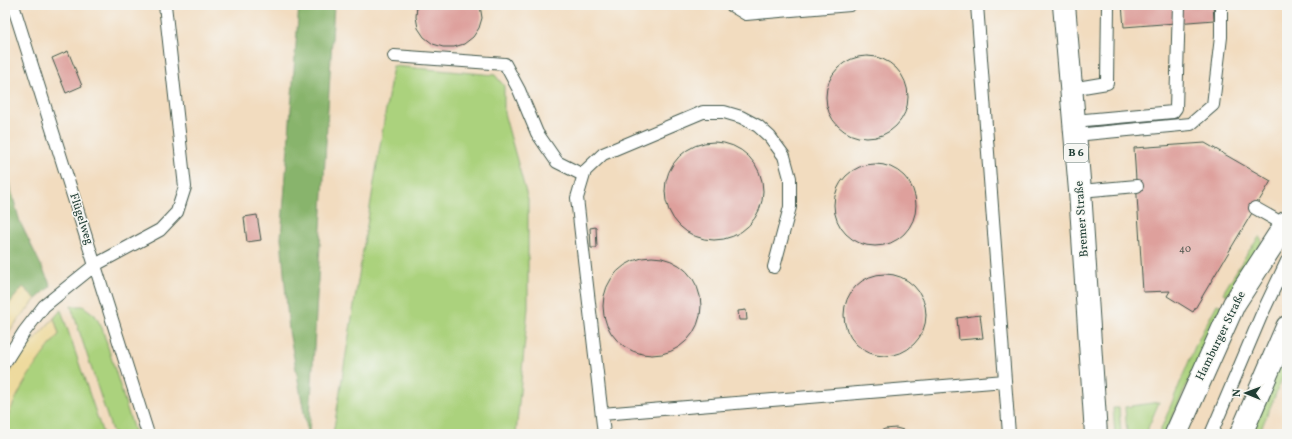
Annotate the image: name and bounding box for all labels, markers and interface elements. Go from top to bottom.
road number: B 6 [1064,144,1088,162]
street label: Bremer Straße [1071,180,1093,258]
street label: Flügelweg [65,191,97,247]
house number: 40 [1179,242,1191,256]
street label: Hamburger Straße [1192,288,1250,384]
north arrow [1226,373,1266,413]
text: N [1230,389,1245,397]

